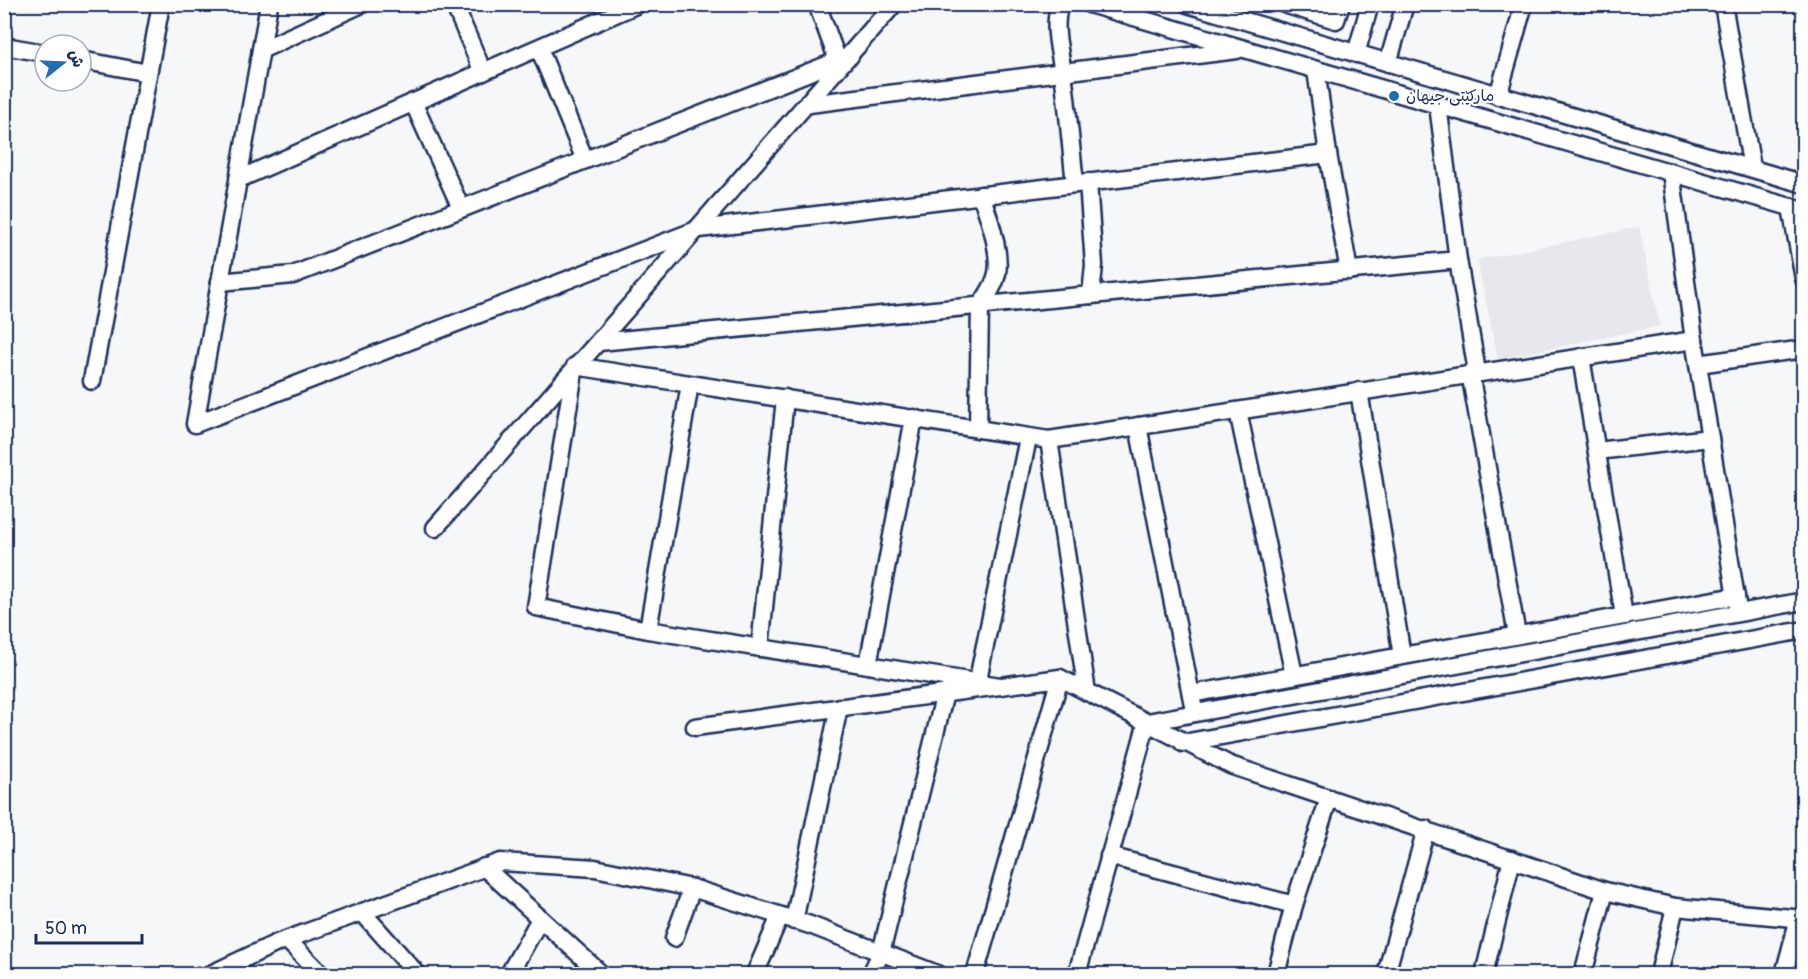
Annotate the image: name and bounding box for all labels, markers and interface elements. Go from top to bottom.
north arrow [33,33,93,93]
text: ش [64,47,89,70]
place label: مارکێتی جیهان [1406,86,1494,106]
marker: مارکێتی جیهان [1387,89,1401,103]
scale bar [36,907,142,945]
text: 50 m [45,917,87,940]

